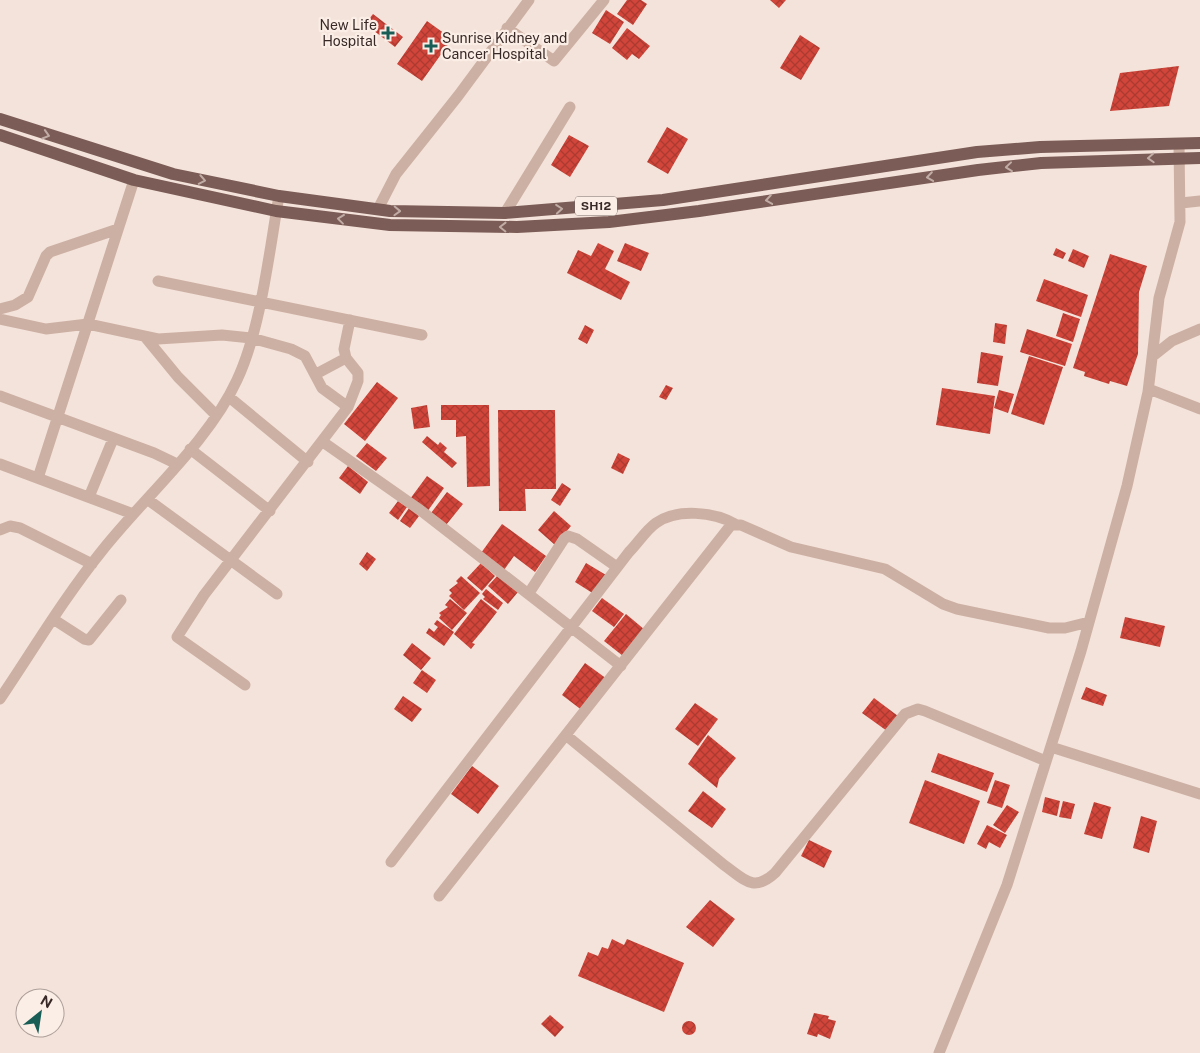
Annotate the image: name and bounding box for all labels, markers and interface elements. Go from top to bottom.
place label: New Life Hospital [319,17,377,49]
marker: New Life Hospital [381,26,395,40]
place label: Sunrise Kidney and Cancer Hospital [442,30,567,62]
marker: Sunrise Kidney and Cancer Hospital [424,39,438,53]
one-way arrow [42,129,50,139]
one-way arrow [1147,153,1155,164]
one-way arrow [1005,161,1013,172]
one-way arrow [925,171,933,182]
one-way arrow [198,175,206,185]
one-way arrow [764,195,773,205]
road number: SH12 [575,197,617,216]
one-way arrow [556,204,564,215]
one-way arrow [394,206,401,216]
one-way arrow [336,214,344,225]
one-way arrow [499,222,506,232]
north arrow [15,988,65,1038]
text: N [38,992,55,1011]

